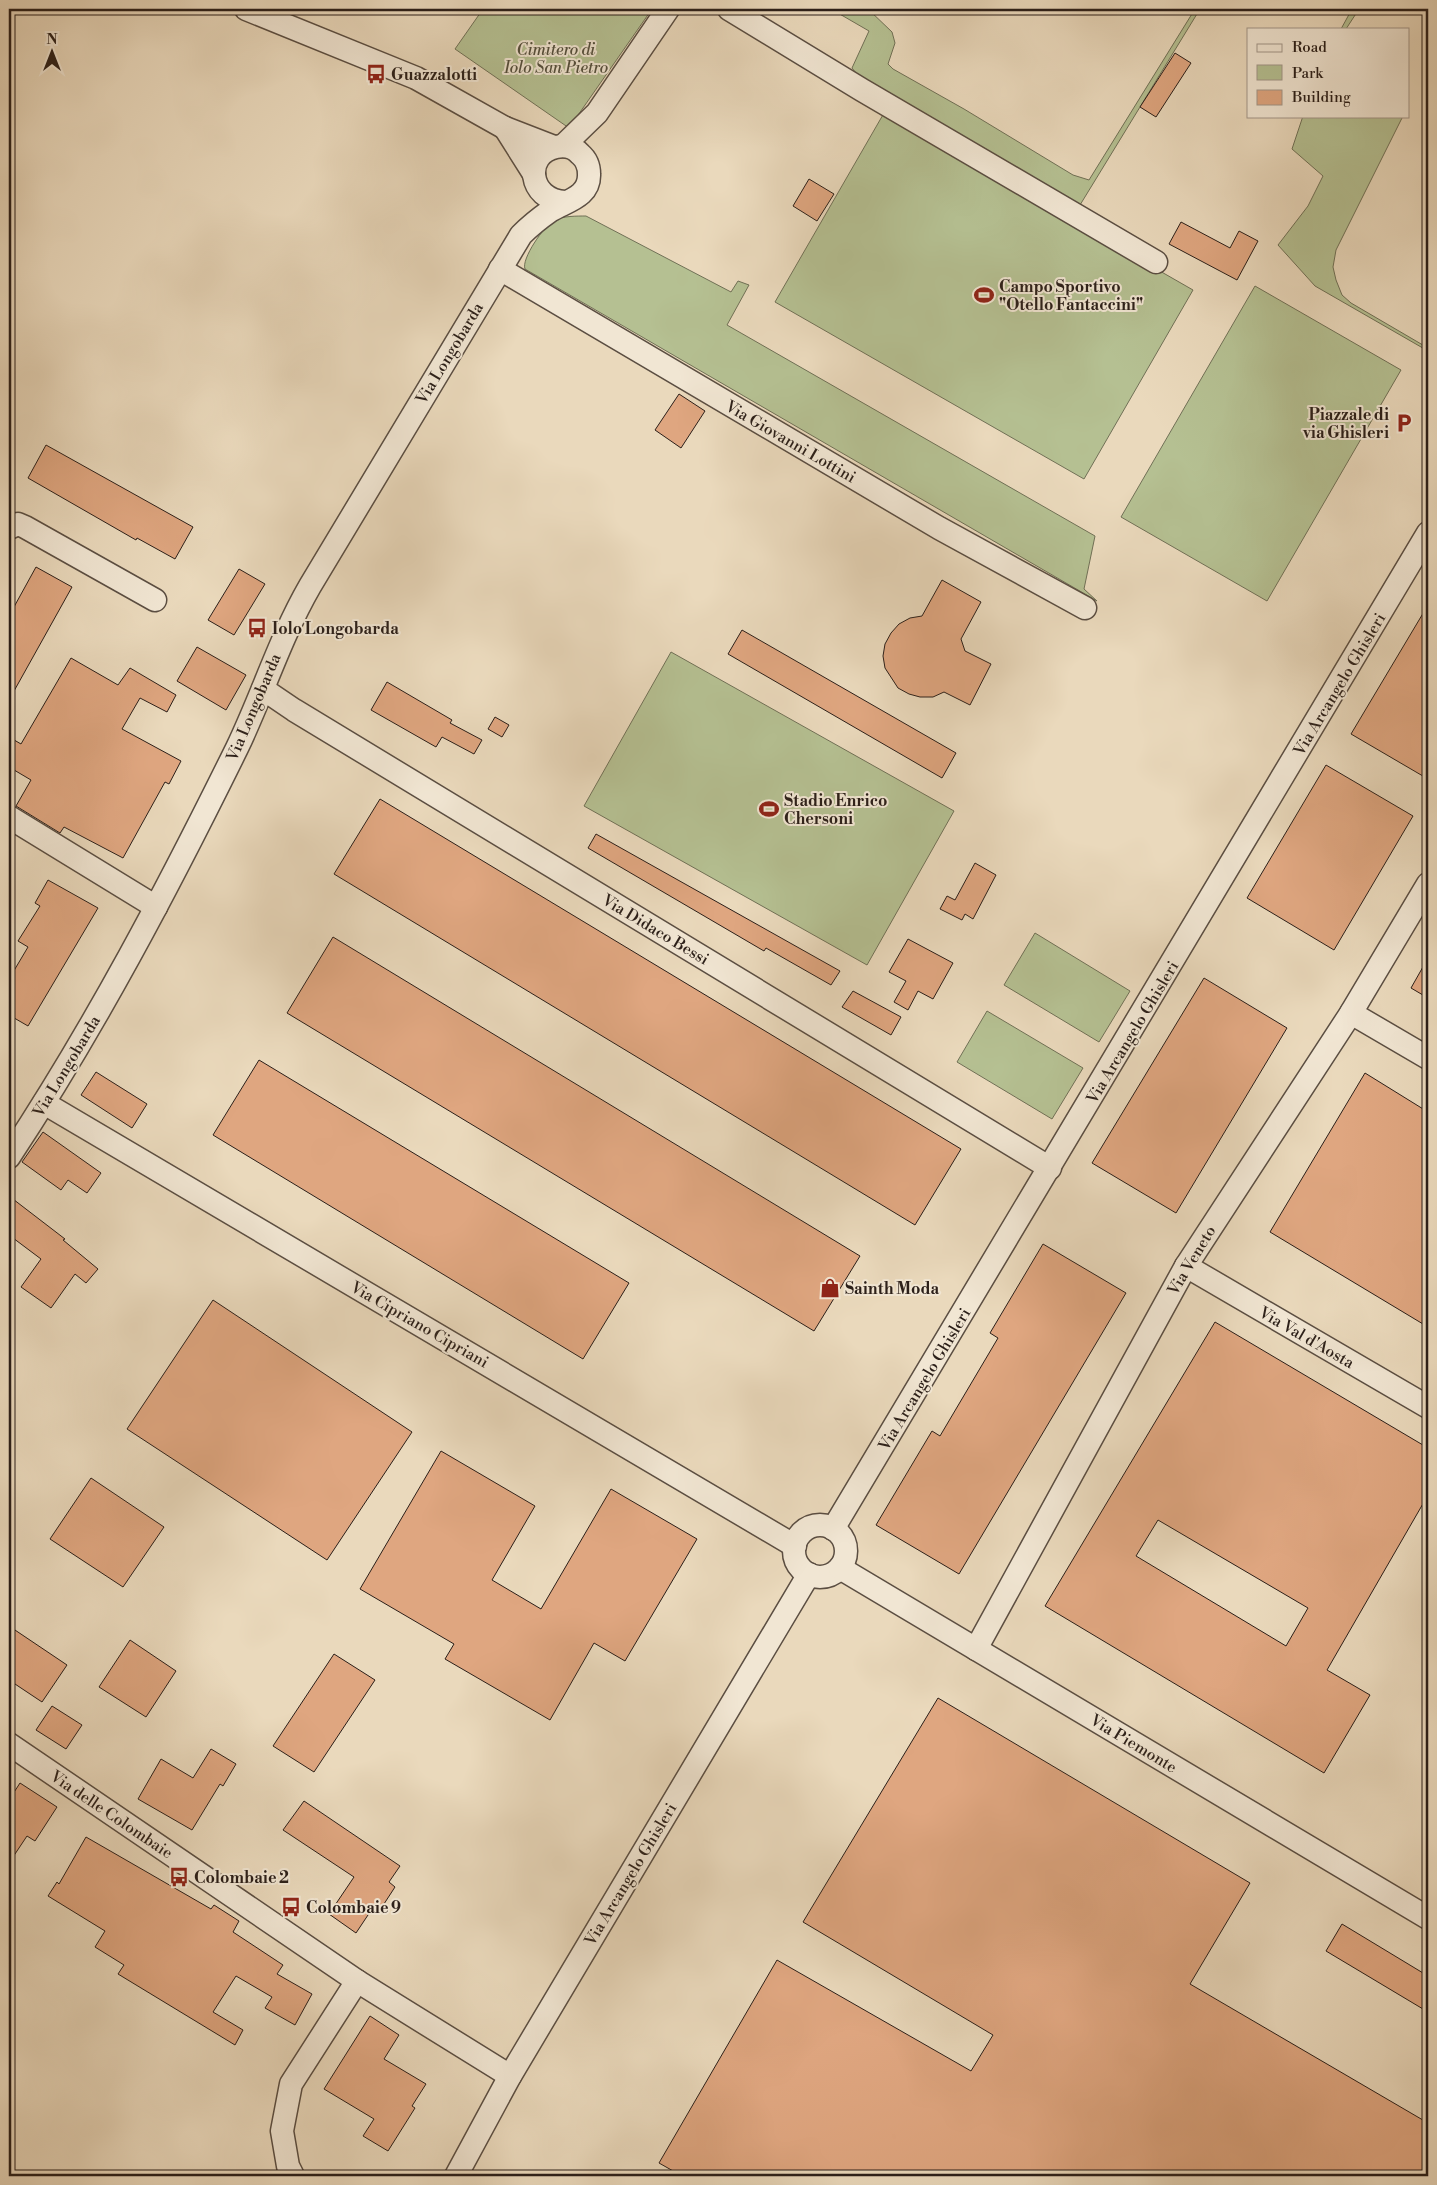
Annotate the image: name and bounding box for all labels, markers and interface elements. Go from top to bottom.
north arrow [28,28,78,78]
legend [1247,28,1410,118]
text: N [46,31,58,49]
text: Road [1292,38,1327,57]
park label: Cimitero di Iolo San Pietro [503,40,608,78]
bus stop icon: Guazzalotti [365,63,387,85]
text: Park [1292,64,1324,83]
place label: Guazzalotti [391,65,477,85]
text: Building [1291,88,1351,107]
place label: Campo Sportivo "Otello Fantaccini" [999,277,1143,315]
sports icon: Campo Sportivo "Otello Fantaccini" [973,284,995,306]
street label: Via Longobarda [411,298,488,409]
street label: Via Giovanni Lottini [721,396,859,487]
place label: Piazzale di via Ghisleri [1302,405,1389,443]
parking icon: Piazzale di via Ghisleri [1393,412,1415,434]
street label: Via Arcangelo Ghisleri [1289,610,1390,760]
bus stop icon: Iolo Longobarda [246,617,268,639]
place label: Iolo Longobarda [272,619,399,639]
street label: Via Longobarda [222,650,286,765]
place label: Stadio Enrico Chersoni [784,791,887,829]
sports icon: Stadio Enrico Chersoni [758,798,780,820]
street label: Via Didaco Bessi [598,890,713,970]
street label: Via Arcangelo Ghisleri [1082,958,1183,1108]
street label: Via Longobarda [28,1011,105,1122]
street label: Via Veneto [1163,1222,1220,1300]
street label: Via Cipriano Cipriani [346,1277,492,1373]
shop icon: Sainth Moda [819,1277,841,1299]
place label: Sainth Moda [845,1279,940,1299]
street label: Via Val d'Aosta [1254,1302,1359,1374]
street label: Via Arcangelo Ghisleri [874,1305,975,1455]
street label: Via Piemonte [1086,1710,1180,1778]
street label: Via delle Colombaie [46,1766,177,1863]
street label: Via Arcangelo Ghisleri [580,1800,681,1950]
bus stop icon: Colombaie 2 [168,1866,190,1888]
place label: Colombaie 2 [194,1868,289,1888]
bus stop icon: Colombaie 9 [280,1896,302,1918]
place label: Colombaie 9 [306,1898,401,1918]

